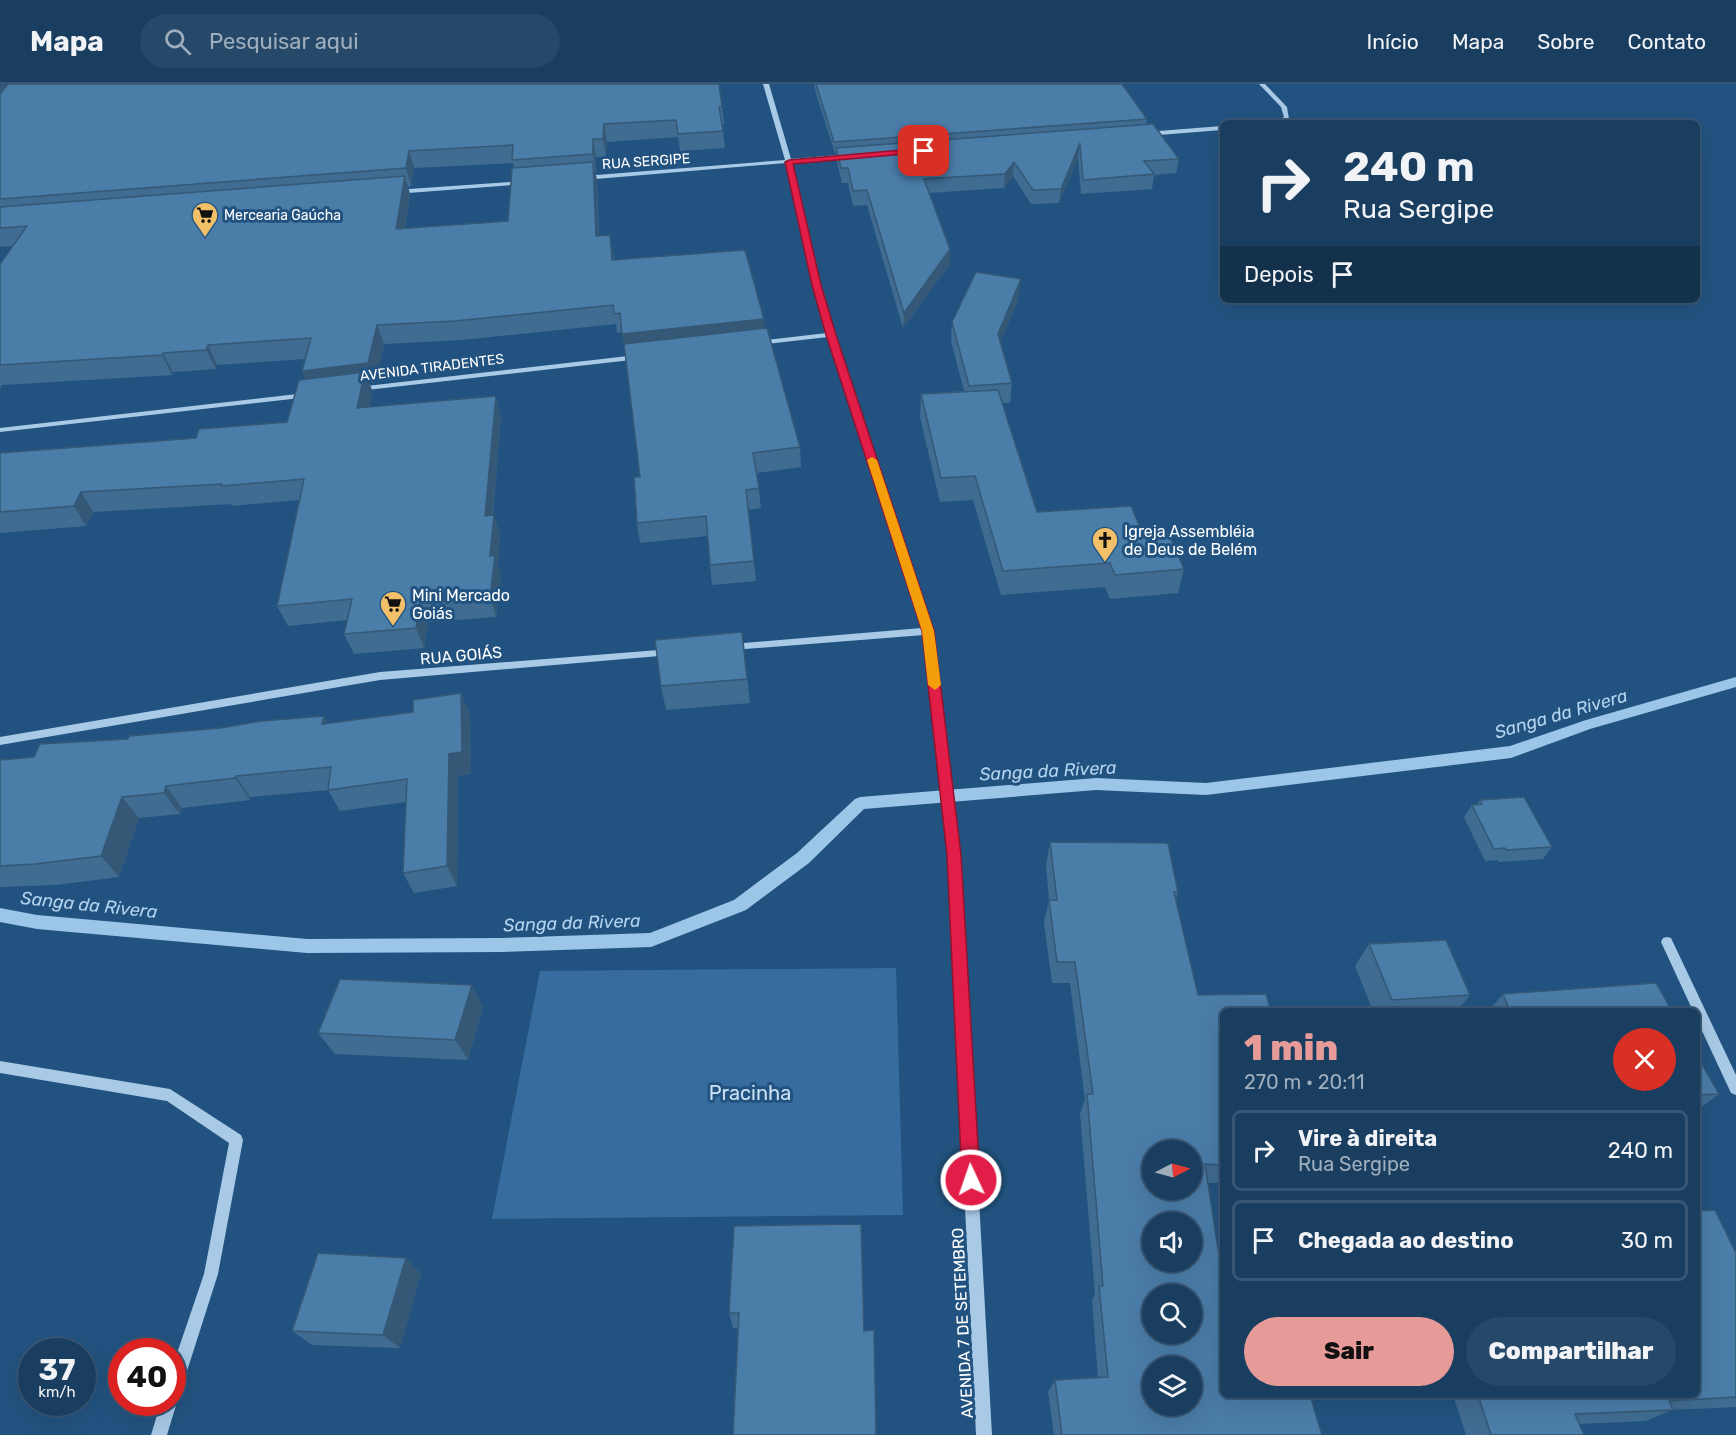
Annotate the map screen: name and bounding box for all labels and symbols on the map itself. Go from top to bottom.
pin [898,125,949,176]
street label: RUA SERGIPE [601,150,691,173]
supermarket icon: Mercearia Gaúcha [190,200,220,238]
place label: Mercearia Gaúcha [224,207,341,224]
street label: AVENIDA TIRADENTES [359,350,505,385]
place label: Igreja Assembléia de Deus de Belém [1124,522,1257,559]
church icon: Igreja Assembléia de Deus de Belém [1090,525,1120,563]
place label: Mini Mercado Goiás [412,586,510,623]
supermarket icon: Mini Mercado Goiás [378,589,408,627]
street label: RUA GOIÁS [419,642,503,669]
water label: Sanga da Rivera [1492,684,1630,744]
water label: Sanga da Rivera [979,756,1118,786]
water label: Sanga da Rivera [20,887,159,923]
water label: Sanga da Rivera [503,910,641,936]
park label: Pracinha [709,1081,791,1105]
north arrow [1142,1140,1202,1200]
position arrow [939,1148,1003,1212]
street label: AVENIDA 7 DE SETEMBRO [948,1227,977,1419]
speed limit sign: 40 [108,1338,186,1416]

